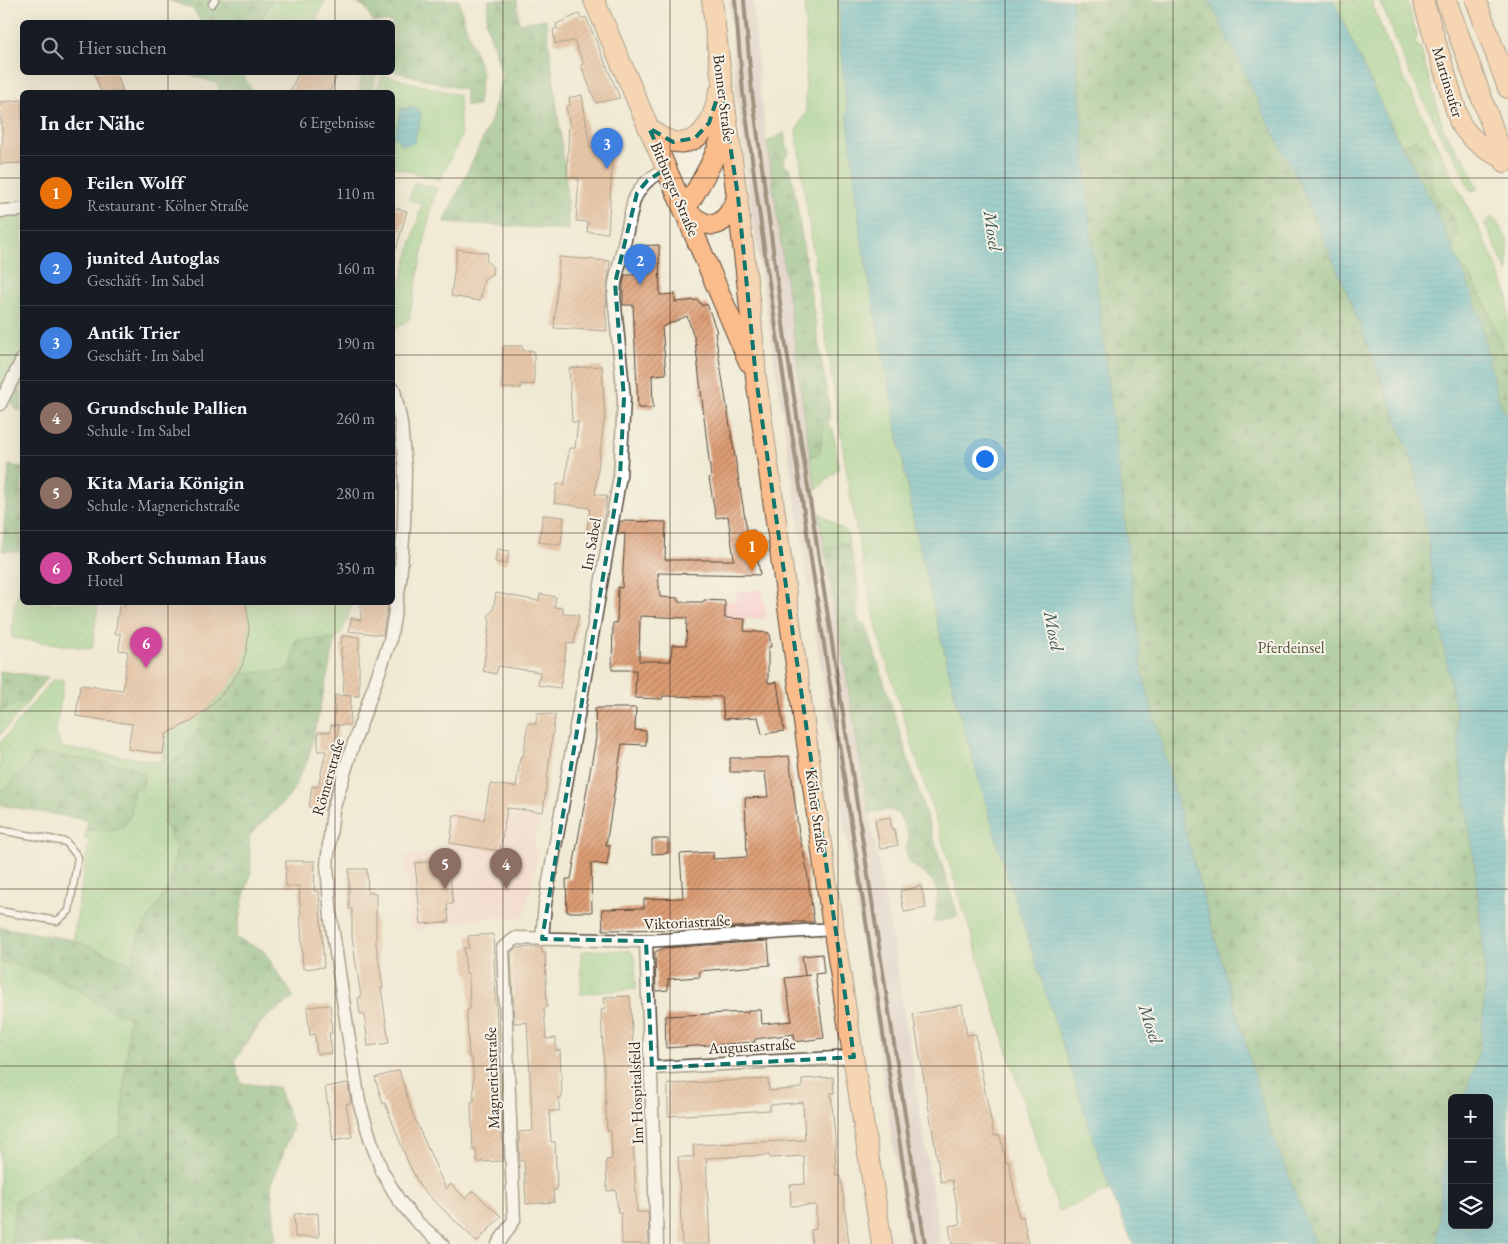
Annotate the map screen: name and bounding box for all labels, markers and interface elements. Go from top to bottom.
search box [20,20,395,75]
icon: search [38,34,66,62]
text: Hier suchen [78,35,167,60]
street label: Martinsufer [1427,44,1469,121]
street label: Bonner Straße [708,53,740,143]
text: In der Nähe [40,109,145,136]
text: 6 Ergebnisse [299,112,375,133]
pin: 3 [591,128,623,169]
street label: Bitburger Straße [646,139,704,239]
text: Feilen Wolff [87,170,184,195]
text: 1 [52,183,60,204]
text: 110 m [336,183,375,204]
text: Restaurant · Kölner Straße [87,195,249,216]
water label: Mosel [979,208,1007,253]
pin: 2 [624,244,656,285]
text: junited Autoglas [87,245,220,270]
text: 2 [52,258,60,279]
text: 160 m [336,258,375,279]
text: Geschäft · Im Sabel [87,270,204,291]
text: Antik Trier [87,320,180,345]
text: 3 [52,333,60,354]
text: 190 m [336,333,375,354]
text: Geschäft · Im Sabel [87,345,204,366]
text: Grundschule Pallien [87,395,248,420]
text: 4 [52,408,60,429]
text: 260 m [336,408,375,429]
text: Schule · Im Sabel [87,420,191,441]
your location [972,446,998,472]
text: Kita Maria Königin [87,470,245,495]
text: 5 [52,483,60,504]
text: 280 m [336,483,375,504]
text: Schule · Magnerichstraße [87,495,240,516]
street label: Im Sabel [576,516,606,572]
pin: 1 [736,530,768,571]
text: Robert Schuman Haus [87,545,266,570]
text: 6 [52,558,60,579]
text: 350 m [336,558,375,579]
text: Hotel [87,570,123,591]
water label: Mosel [1039,608,1069,654]
pin: 6 [130,627,162,668]
park label: Pferdeinsel [1257,637,1325,658]
street label: Römerstraße [307,736,349,818]
street label: Kölner Straße [801,768,833,854]
pin: 5 [429,848,461,889]
pin: 4 [490,848,522,889]
street label: Viktoriastraße [643,909,731,935]
water label: Mosel [1133,1000,1168,1048]
street label: Magnerichstraße [480,1026,504,1130]
street label: Augustastraße [707,1033,796,1059]
street label: Im Hospitalsfeld [624,1040,648,1145]
map controls [1448,1094,1493,1229]
button: + [1448,1094,1493,1139]
button: − [1448,1139,1493,1184]
button: layers [1448,1184,1493,1229]

